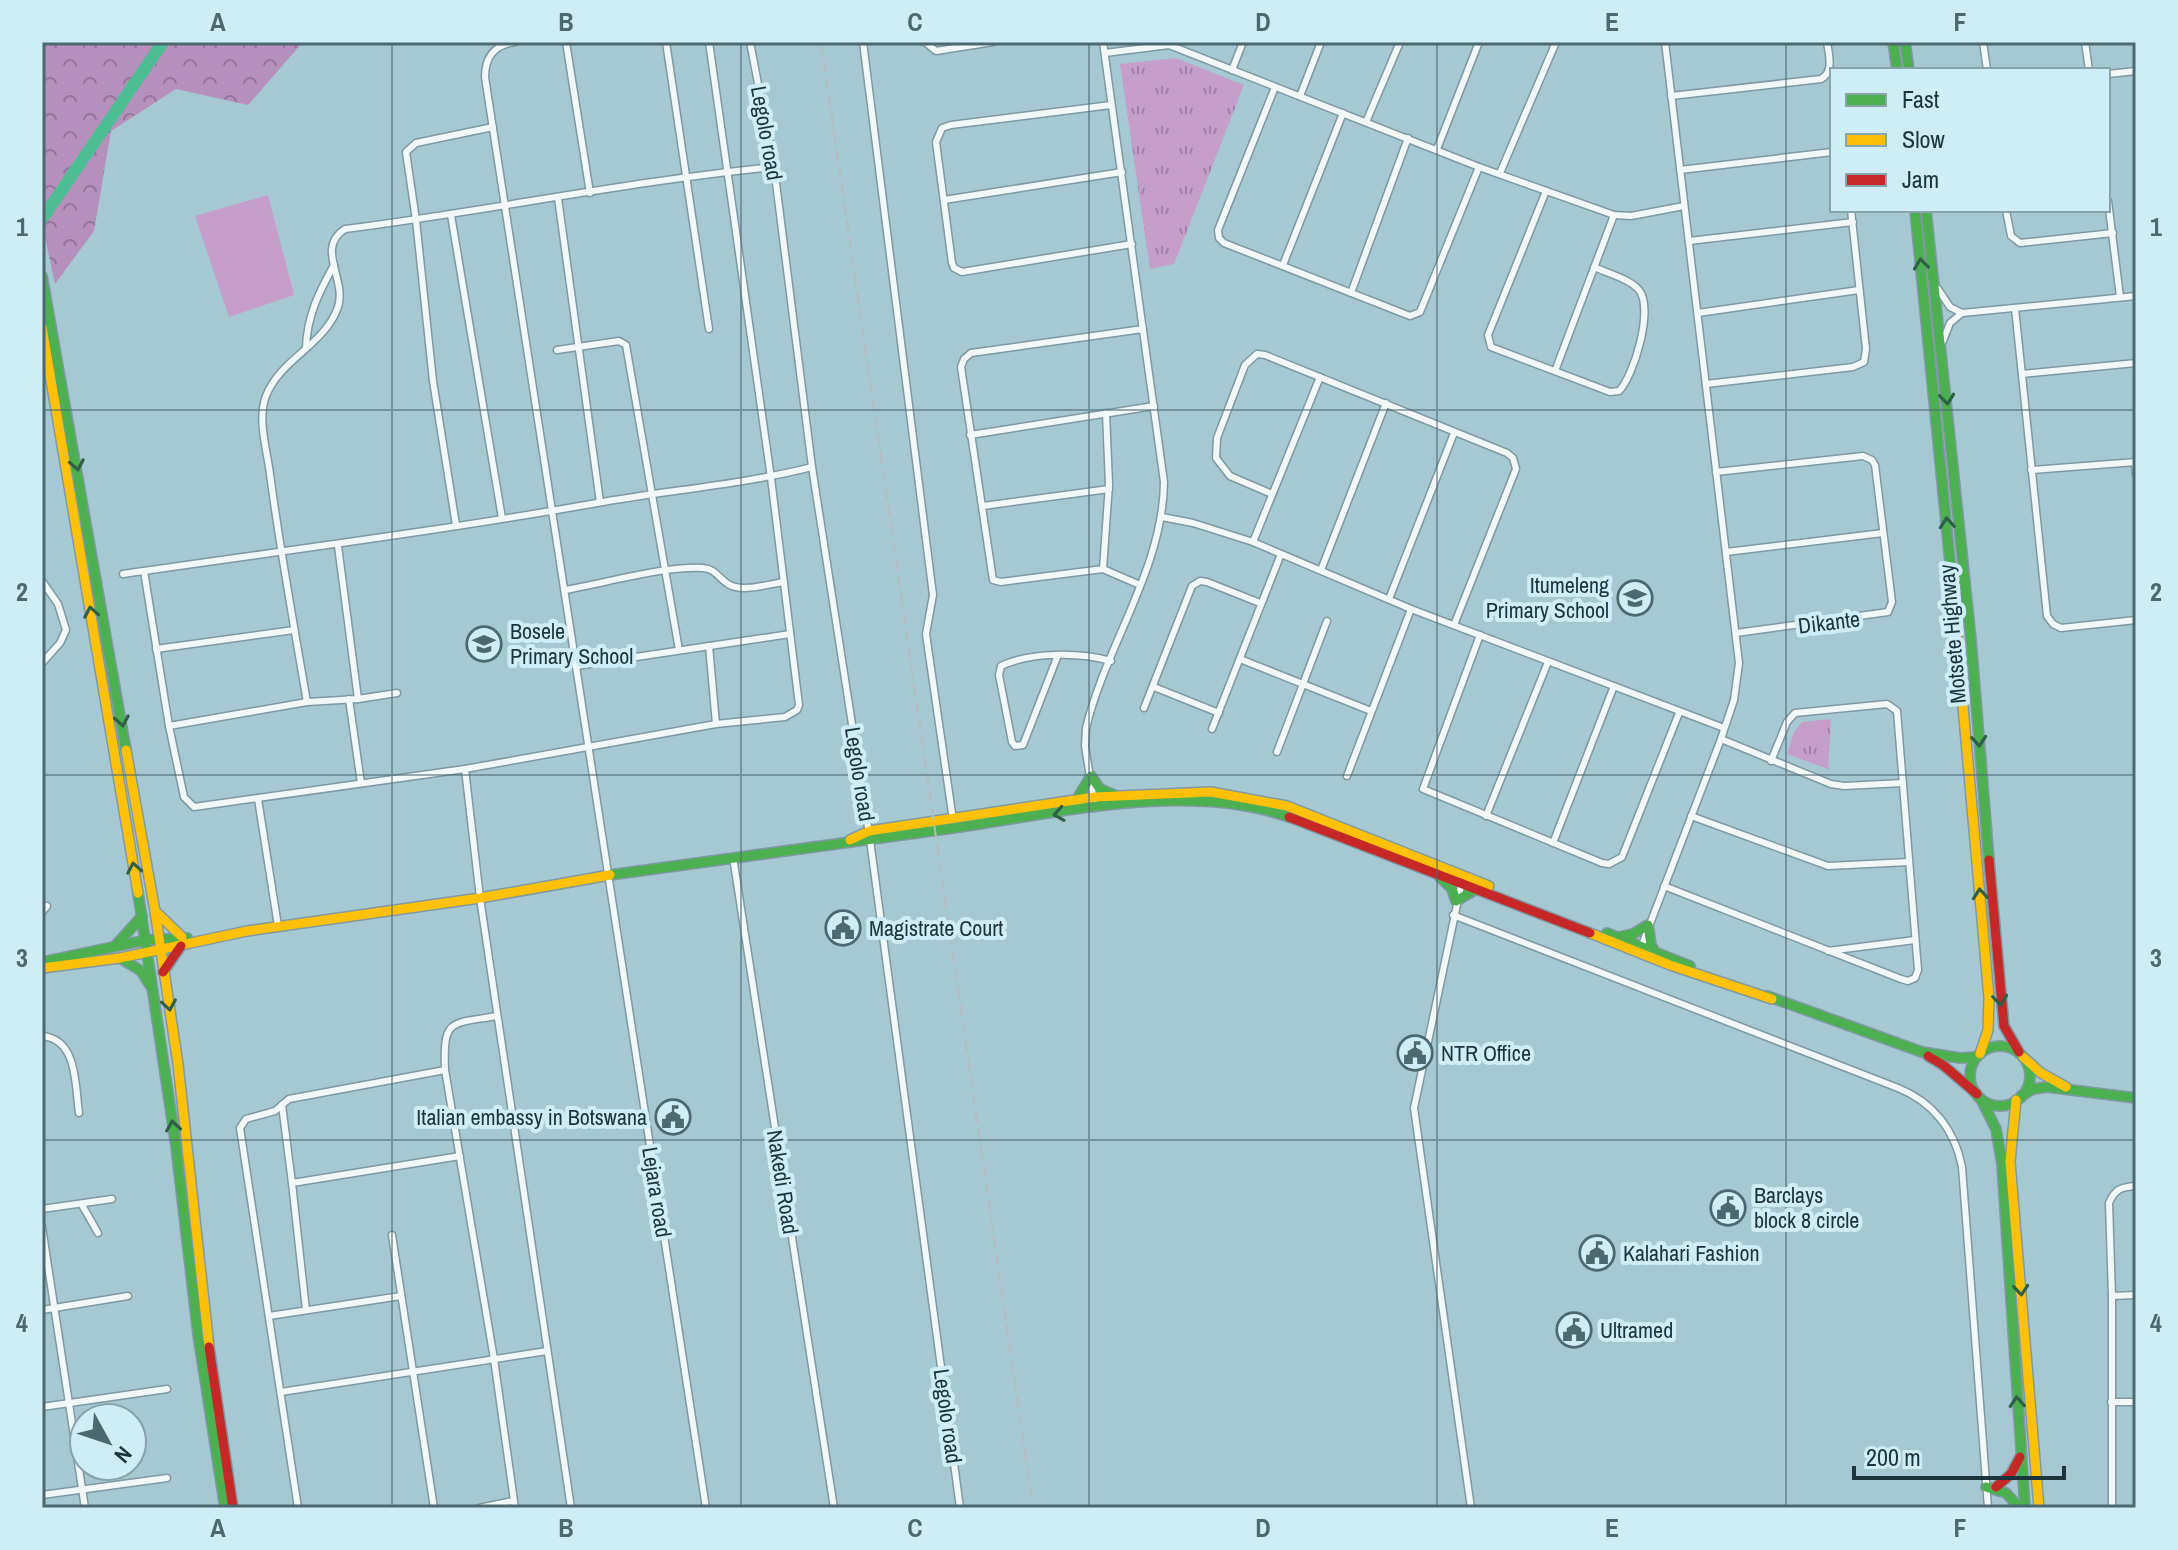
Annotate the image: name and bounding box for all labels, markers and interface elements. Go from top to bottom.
text: A [210,4,226,39]
text: B [558,4,574,39]
text: C [907,4,923,39]
text: D [1255,4,1271,39]
text: E [1605,4,1619,39]
text: F [1953,4,1967,39]
legend [1830,68,2110,212]
street label: Legolo road [744,83,790,183]
text: Fast [1902,83,1940,115]
text: Slow [1902,123,1945,155]
text: Jam [1902,163,1939,195]
text: 1 [16,209,28,244]
text: 1 [2150,209,2162,244]
one-way arrow [1913,257,1930,271]
one-way arrow [1938,393,1955,406]
one-way arrow [68,458,85,472]
one-way arrow [1938,516,1955,529]
street label: Motsete Highway [1931,563,1973,705]
place label: Itumeleng Primary School [1486,570,1609,625]
text: 2 [16,574,28,609]
text: 2 [2150,574,2162,609]
school or university icon: Itumeleng Primary School [1616,579,1654,617]
street label: Dikante [1796,603,1862,641]
one-way arrow [83,605,100,619]
place label: Bosele Primary School [510,616,633,671]
school or university icon: Bosele Primary School [465,625,503,663]
one-way arrow [112,714,129,728]
street label: Legolo road [838,725,882,823]
one-way arrow [1971,735,1988,748]
one-way arrow [1052,805,1066,822]
one-way arrow [127,862,144,875]
one-way arrow [1971,887,1988,900]
public building icon: Magistrate Court [824,909,862,947]
place label: Magistrate Court [869,913,1003,943]
text: 3 [16,940,28,975]
text: 3 [2150,940,2162,975]
one-way arrow [1992,994,2009,1007]
one-way arrow [160,999,177,1012]
public building icon: NTR Office [1396,1034,1434,1072]
place label: NTR Office [1441,1038,1531,1068]
public building icon: Italian embassy in Botswana [654,1098,692,1136]
place label: Italian embassy in Botswana [416,1102,647,1132]
one-way arrow [165,1119,182,1132]
street label: Nakedi Road [760,1128,806,1236]
street label: Lejara road [635,1145,679,1239]
place label: Barclays block 8 circle [1754,1180,1859,1235]
public building icon: Barclays block 8 circle [1709,1189,1747,1227]
public building icon: Kalahari Fashion [1578,1234,1616,1272]
place label: Kalahari Fashion [1623,1238,1760,1268]
one-way arrow [2012,1284,2029,1297]
text: 4 [16,1305,28,1340]
text: 4 [2150,1305,2162,1340]
public building icon: Ultramed [1555,1311,1593,1349]
place label: Ultramed [1600,1315,1673,1345]
street label: Legolo road [927,1367,969,1465]
one-way arrow [2009,1395,2026,1408]
north arrow [68,1402,148,1482]
scale bar [1854,1430,2064,1480]
text: N [108,1440,139,1469]
text: 200 m [1866,1441,1921,1473]
text: A [210,1510,226,1545]
text: B [558,1510,574,1545]
text: C [907,1510,923,1545]
text: D [1255,1510,1271,1545]
text: E [1605,1510,1619,1545]
text: F [1953,1510,1967,1545]

